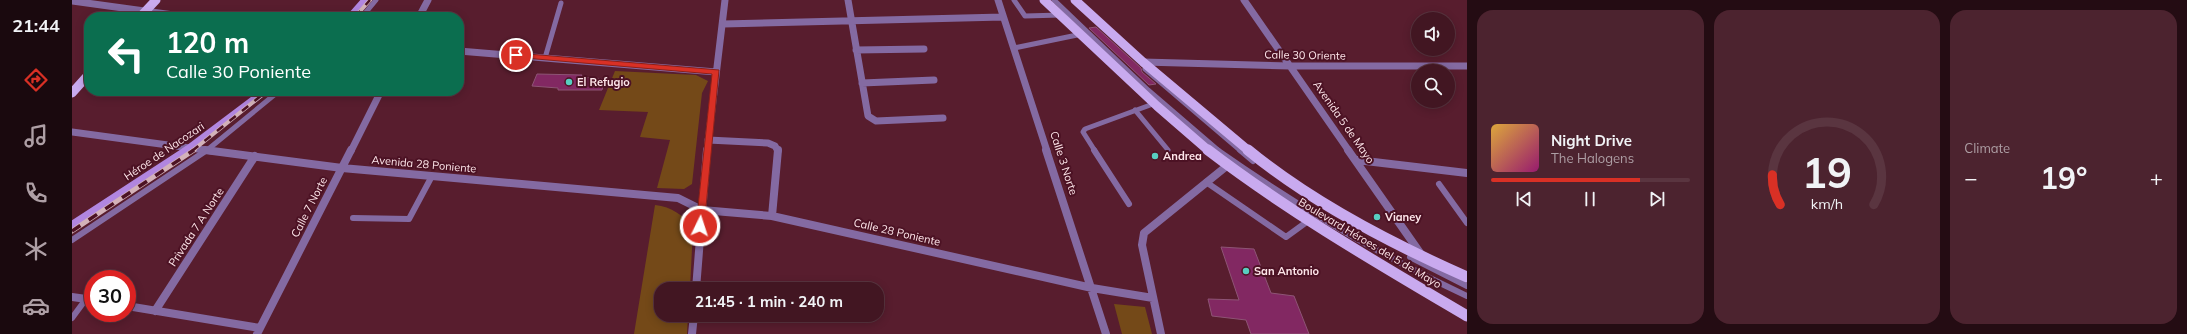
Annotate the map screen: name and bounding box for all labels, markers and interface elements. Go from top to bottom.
map controls [1411,12,1455,108]
button: sound [1411,12,1455,56]
text: 21:44 [12,14,60,37]
text: 120 m [166,25,249,60]
icon: left [100,28,152,80]
pin [499,38,533,72]
icon: arrive [505,44,527,66]
street label: Calle 30 Oriente [1264,47,1346,63]
text: Calle 30 Poniente [166,60,311,83]
button: search [1411,64,1455,108]
icon: directions [22,66,50,94]
place label: El Refugio [577,75,630,89]
marker: El Refugio [564,77,574,87]
street label: Avenida 5 de Mayo [1310,78,1378,166]
street label: Héroe de Nacozari [121,119,207,183]
icon: music [22,122,50,150]
street label: Calle 3 Norte [1047,129,1081,197]
text: Night Drive [1551,131,1632,150]
text: Climate [1964,140,2010,156]
text: 19 [1802,146,1852,198]
place label: Andrea [1163,149,1202,163]
text: The Halogens [1551,150,1634,166]
marker: Andrea [1150,151,1160,161]
street label: Avenida 28 Poniente [371,152,477,176]
text: 19° [2040,159,2087,197]
text: − [1964,164,1978,192]
text: + [2150,164,2163,192]
street label: Calle 7 Norte [288,174,330,240]
icon: phone [22,179,50,207]
street label: Privada 7 A Norte [165,185,227,269]
icon: previous [1513,188,1535,210]
icon: pause [1579,188,1601,210]
icon: next [1646,188,1668,210]
street label: Boulevard Héroes del 5 de Mayo [1296,195,1444,291]
text: km/h [1811,195,1843,213]
position arrow [679,205,721,247]
place label: Vianey [1384,210,1421,224]
marker: Vianey [1372,212,1382,222]
street label: Calle 28 Poniente [852,215,942,249]
icon: climate [22,235,50,263]
place label: San Antonio [1254,264,1320,278]
marker: San Antonio [1241,266,1251,276]
speed limit sign: 30 [84,270,136,322]
icon: car [22,292,50,320]
text: 21:45 · 1 min · 240 m [695,292,843,311]

